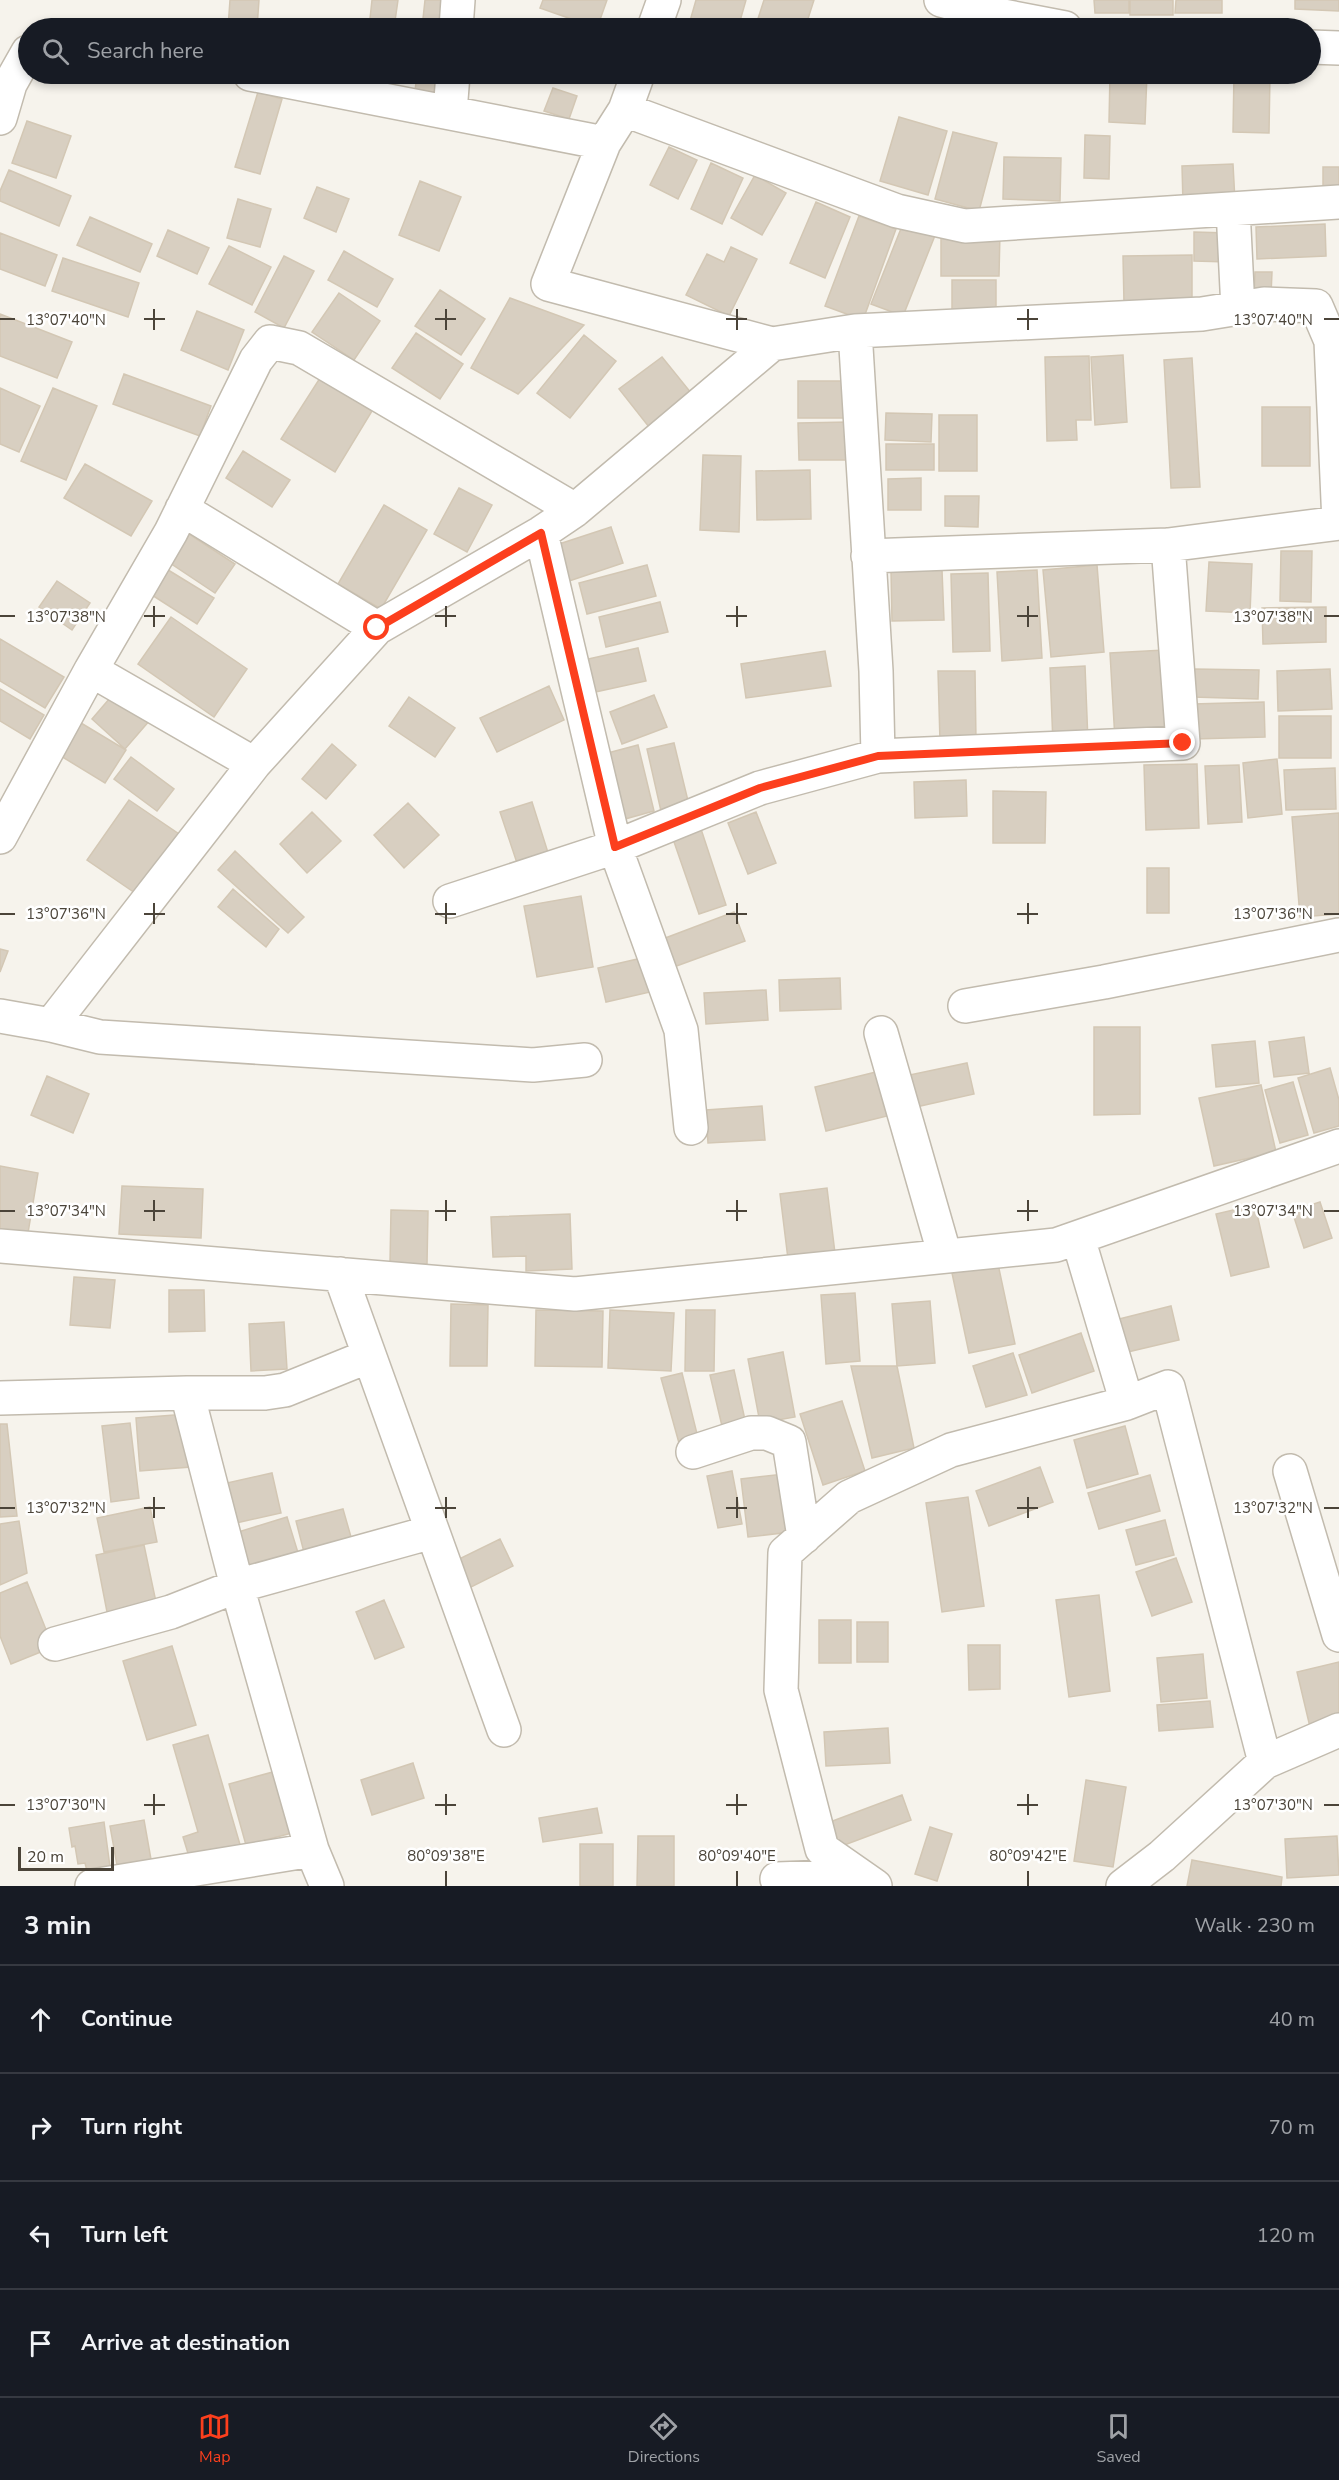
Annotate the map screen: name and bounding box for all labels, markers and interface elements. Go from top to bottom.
search box [18,18,1321,84]
icon: search [39,35,72,68]
text: Search here [87,36,204,66]
text: 13°07'40"N [26,310,106,330]
text: 13°07'40"N [1233,310,1313,330]
text: 13°07'38"N [26,607,106,627]
text: 13°07'38"N [1233,607,1313,627]
route start [363,614,389,640]
route end [1169,729,1195,755]
text: 13°07'36"N [26,904,106,924]
text: 13°07'36"N [1233,904,1313,924]
text: 13°07'34"N [26,1201,106,1221]
text: 13°07'34"N [1233,1201,1313,1221]
text: 13°07'32"N [26,1498,106,1518]
text: 13°07'32"N [1233,1498,1313,1518]
text: 13°07'30"N [26,1795,106,1815]
text: 13°07'30"N [1233,1795,1313,1815]
scale bar [18,1844,114,1872]
text: 20 m [27,1846,64,1868]
text: 80°09'38"E [407,1846,485,1866]
text: 80°09'40"E [698,1846,776,1866]
text: 80°09'42"E [989,1846,1067,1866]
text: 3 min [24,1908,91,1943]
text: Walk · 230 m [1195,1912,1315,1939]
icon: ahead [24,2003,57,2036]
text: Continue [81,2004,172,2034]
text: 40 m [1269,2006,1315,2033]
icon: right [24,2111,57,2144]
text: Turn right [81,2112,182,2142]
text: 70 m [1269,2114,1315,2141]
icon: left [24,2219,57,2252]
text: Turn left [81,2220,168,2250]
text: 120 m [1257,2222,1315,2249]
icon: arrive [24,2327,57,2360]
text: Arrive at destination [81,2328,290,2358]
tab: Map [198,2410,231,2468]
tab: Directions [628,2410,700,2468]
tab: Saved [1097,2410,1141,2468]

